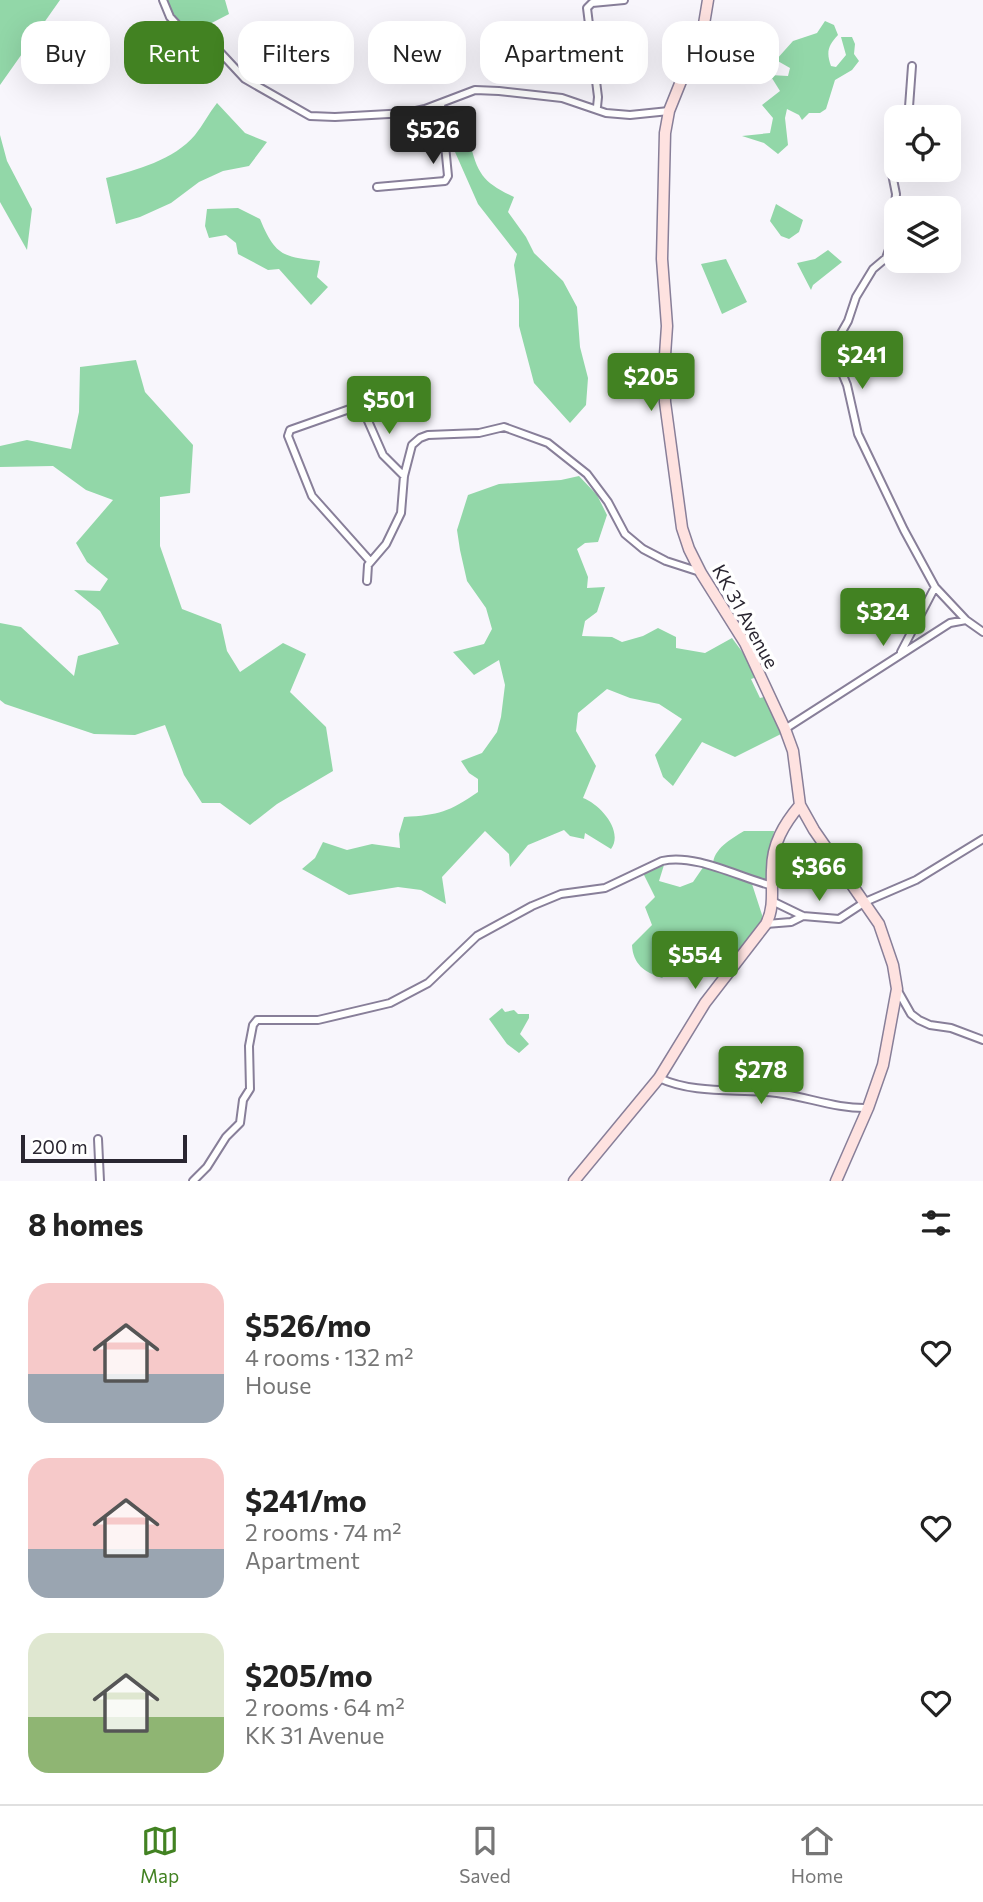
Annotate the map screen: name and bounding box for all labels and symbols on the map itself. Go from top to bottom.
pin: $526 [392,106,474,166]
pin: $241 [821,332,903,391]
pin: $205 [610,354,692,413]
pin: $501 [348,376,430,436]
street label: KK 31 Avenue [708,560,784,672]
pin: $324 [842,588,924,648]
pin: $366 [778,844,860,903]
pin: $554 [654,932,736,991]
pin: $278 [720,1046,802,1106]
scale bar [21,1132,187,1164]

